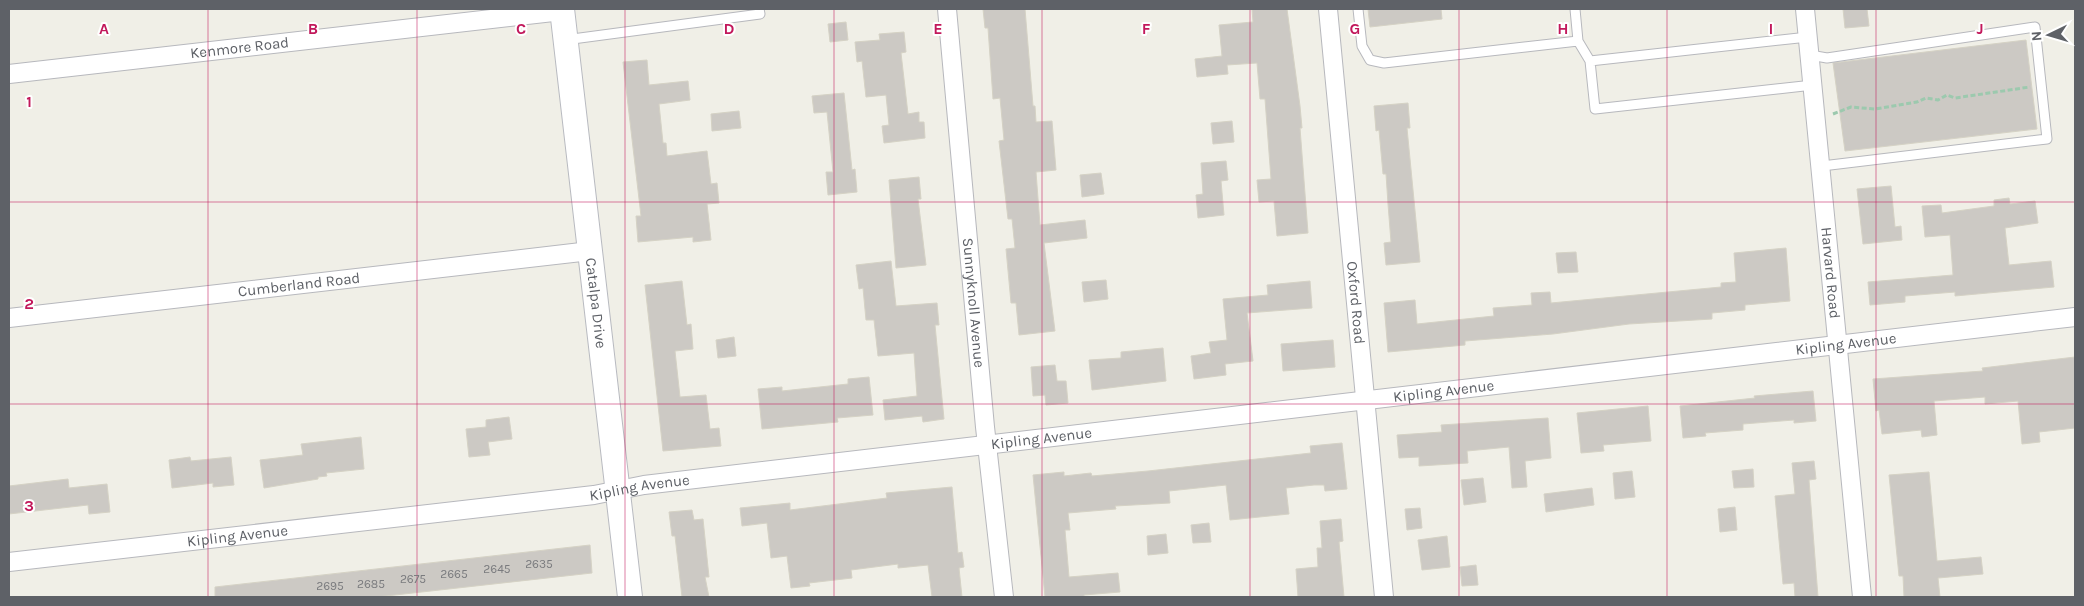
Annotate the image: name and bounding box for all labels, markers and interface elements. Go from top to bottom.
north arrow [2024,10,2074,60]
text: A [99,19,109,38]
text: B [308,19,318,38]
text: C [516,19,526,38]
text: D [724,19,735,38]
text: E [933,19,943,38]
text: F [1142,19,1151,38]
text: G [1350,19,1360,38]
text: H [1557,19,1569,38]
text: I [1769,19,1773,38]
text: J [1976,19,1984,38]
text: N [2028,30,2045,42]
street label: Kenmore Road [189,33,290,62]
text: 1 [26,92,32,111]
street label: Harvard Road [1817,226,1844,319]
street label: Sunnyknoll Avenue [959,237,989,369]
street label: Catalpa Drive [582,257,610,349]
street label: Oxford Road [1343,260,1369,345]
street label: Cumberland Road [237,269,361,301]
text: 2 [24,294,34,313]
street label: Kipling Avenue [1794,329,1897,359]
street label: Kipling Avenue [1392,376,1495,406]
street label: Kipling Avenue [990,423,1093,453]
street label: Kipling Avenue [588,471,691,504]
text: 3 [24,496,34,515]
street label: Kipling Avenue [186,521,289,551]
house number: 2635 [525,557,553,571]
house number: 2645 [483,562,511,576]
house number: 2665 [440,567,468,581]
house number: 2675 [400,572,426,586]
house number: 2685 [357,577,385,591]
house number: 2695 [316,579,344,593]

